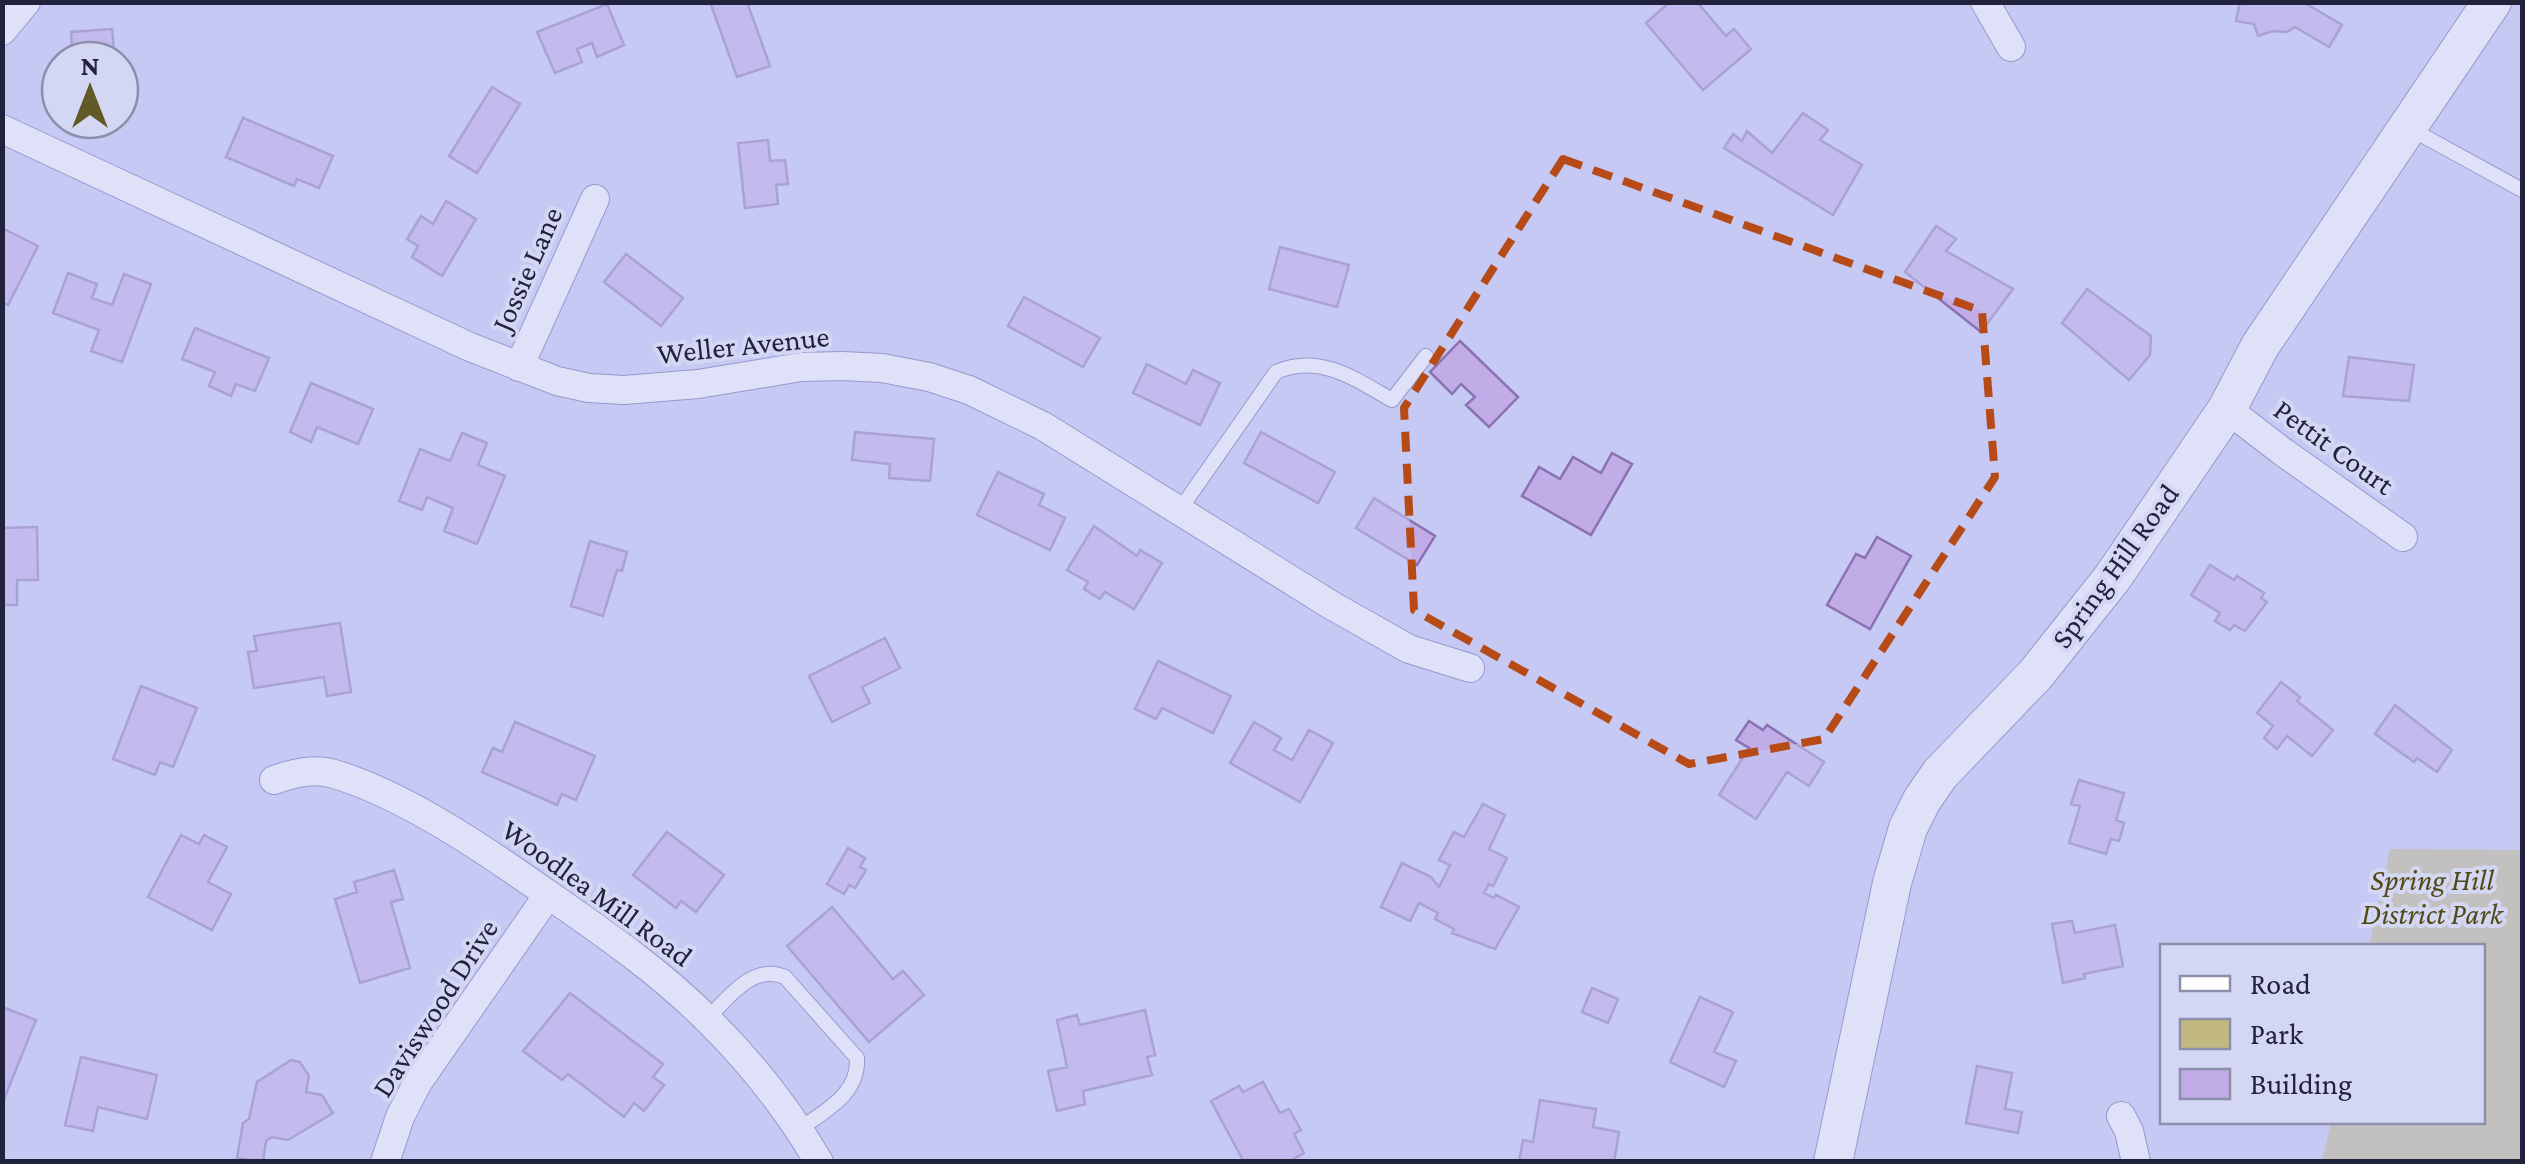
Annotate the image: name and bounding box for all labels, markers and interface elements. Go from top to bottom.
north arrow [40,40,140,140]
text: N [80,50,100,81]
street label: Jossie Lane [483,202,568,339]
street label: Weller Avenue [655,319,831,370]
street label: Pettit Court [2268,392,2401,502]
street label: Spring Hill Road [2044,477,2186,655]
street label: Woodlea Mill Road [496,812,699,973]
park label: Spring Hill District Park [2361,863,2505,930]
street label: Daviswood Drive [365,913,504,1103]
legend [2160,944,2485,1124]
text: Road [2250,967,2311,1000]
text: Park [2250,1017,2304,1050]
text: Building [2250,1067,2352,1101]

